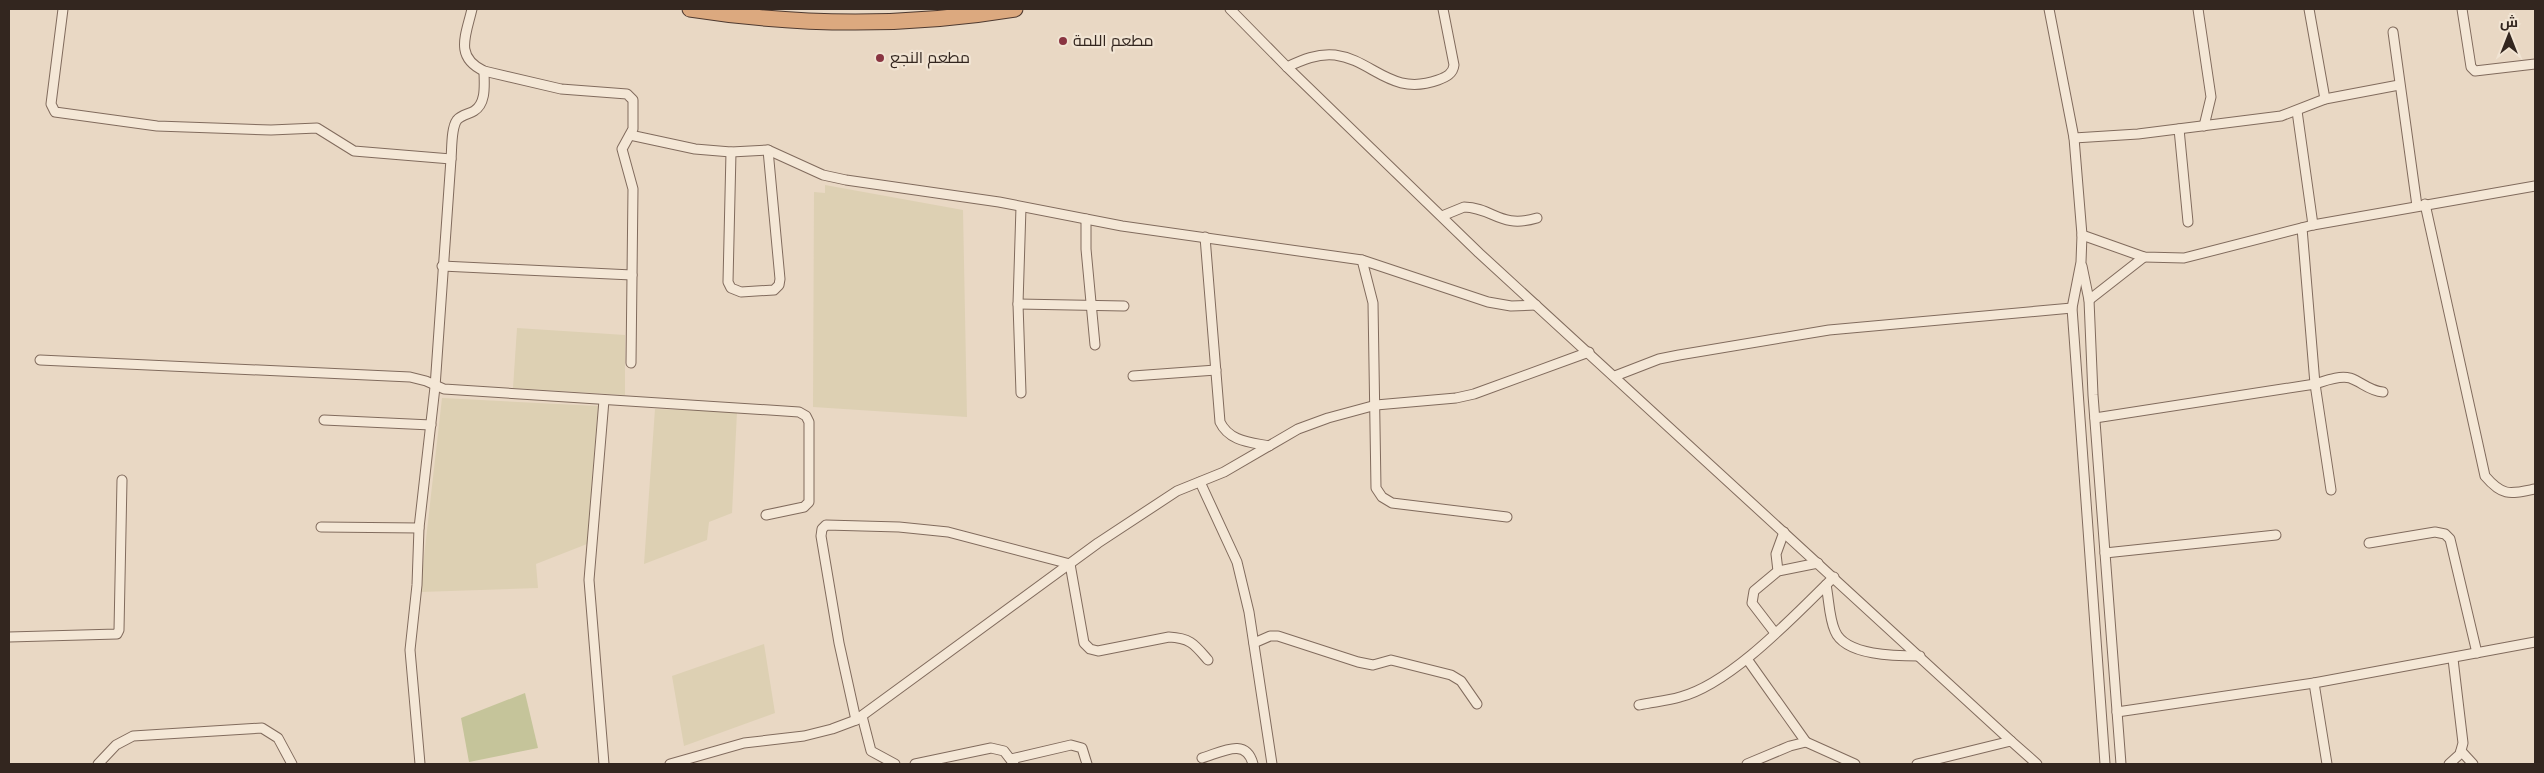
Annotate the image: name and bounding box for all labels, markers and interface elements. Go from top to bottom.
north arrow [2484,10,2534,60]
text: ش [2500,12,2518,33]
place label: مطعم اللمة [1073,29,1154,53]
marker: مطعم اللمة [1057,35,1069,47]
place label: مطعم النجع [890,46,970,70]
marker: مطعم النجع [874,52,886,64]

